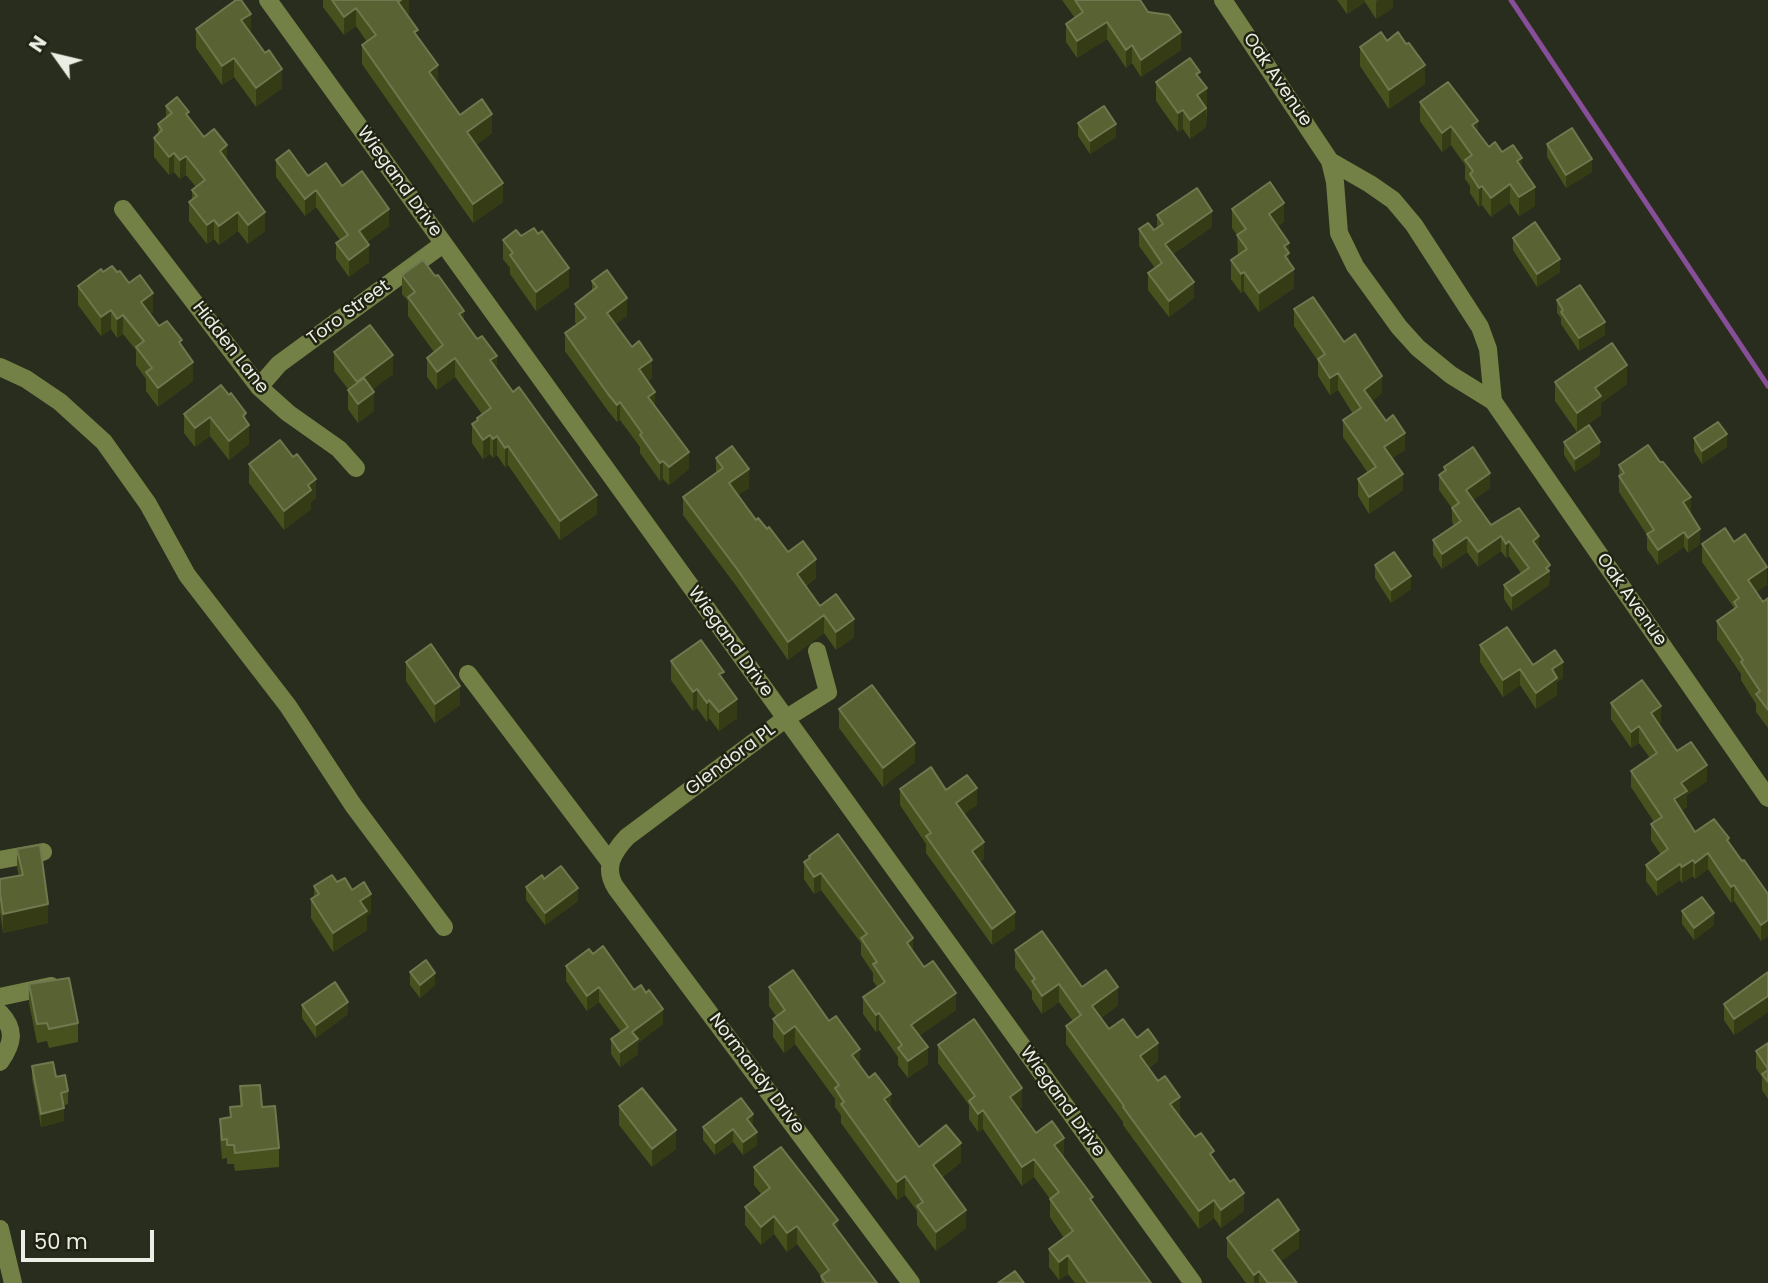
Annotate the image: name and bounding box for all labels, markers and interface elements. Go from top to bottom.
north arrow [21,21,91,91]
street label: Oak Avenue [1238,29,1316,131]
text: N [23,31,53,57]
street label: Wiegand Drive [352,123,446,241]
street label: Toro Street [303,276,395,350]
street label: Hidden Lane [187,297,273,399]
street label: Oak Avenue [1591,550,1671,650]
street label: Wiegand Drive [683,583,777,701]
street label: Glendora PL [682,719,780,801]
street label: Normandy Drive [704,1009,808,1139]
street label: Wiegand Drive [1015,1043,1109,1161]
scale bar [24,1216,158,1260]
text: 50 m [34,1227,88,1256]

